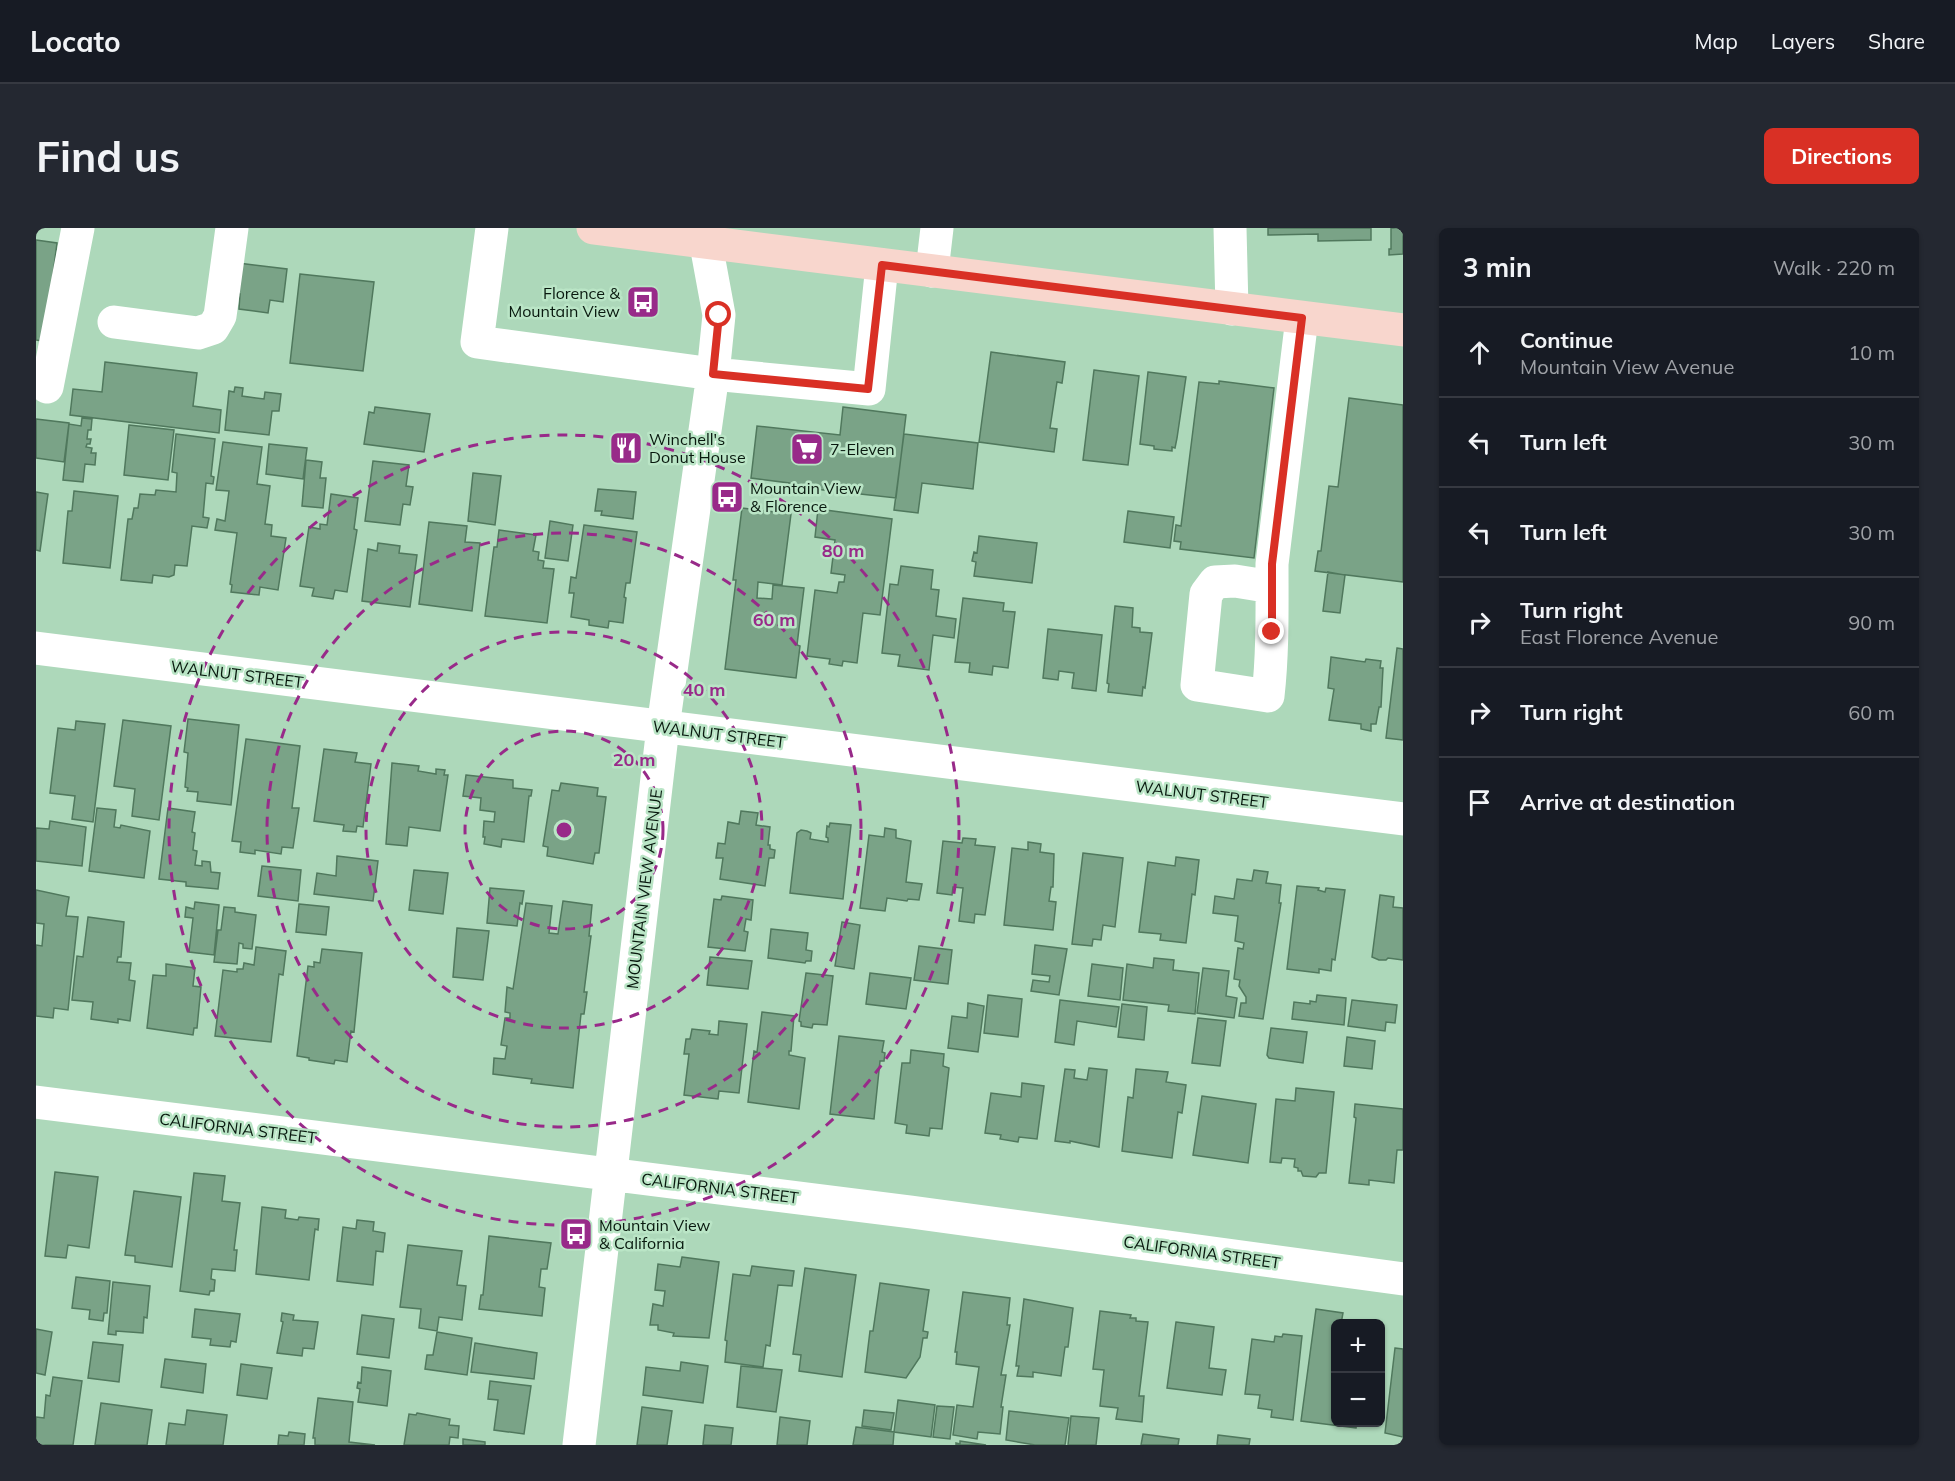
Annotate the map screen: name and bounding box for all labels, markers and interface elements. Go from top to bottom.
text: Locato [30,24,121,59]
text: Map [1695,28,1738,54]
text: Layers [1771,28,1835,54]
text: Share [1868,28,1925,54]
button: Directions [1764,128,1919,184]
text: Find us [36,130,180,183]
text: 3 min [1463,251,1532,284]
text: Walk · 220 m [1773,255,1895,280]
place label: Florence & Mountain View [508,283,620,321]
bus stop icon: Florence & Mountain View [625,284,661,320]
route start [705,301,731,327]
text: Continue [1520,326,1613,354]
icon: ahead [1463,336,1496,369]
text: 10 m [1848,340,1895,365]
text: Mountain View Avenue [1520,354,1734,379]
icon: left [1463,426,1496,459]
text: Turn left [1520,428,1607,456]
place label: Winchell's Donut House [649,429,746,467]
restaurant icon: Winchell's Donut House [608,430,644,466]
text: 30 m [1848,430,1895,455]
supermarket icon: 7-Eleven [789,431,825,467]
place label: 7-Eleven [830,439,895,459]
place label: Mountain View & Florence [750,478,862,516]
bus stop icon: Mountain View & Florence [709,479,745,515]
icon: left [1463,516,1496,549]
text: Turn left [1520,518,1607,546]
text: 30 m [1848,520,1895,545]
text: 80 m [822,539,864,562]
text: Turn right [1520,596,1623,624]
icon: right [1463,606,1496,639]
text: 60 m [753,608,795,631]
text: 90 m [1848,610,1895,635]
route end [1258,618,1284,644]
text: East Florence Avenue [1520,624,1718,649]
street label: WALNUT STREET [169,656,305,692]
text: 40 m [683,678,725,701]
icon: right [1463,696,1496,729]
text: Turn right [1520,698,1623,726]
text: 60 m [1848,700,1895,725]
street label: WALNUT STREET [651,716,787,752]
text: 20 m [613,748,655,771]
street label: WALNUT STREET [1134,776,1270,812]
icon: arrive [1463,786,1496,819]
street label: MOUNTAIN VIEW AVENUE [622,788,666,990]
text: Arrive at destination [1520,788,1735,816]
centre of rings [554,820,574,840]
street label: CALIFORNIA STREET [158,1108,318,1148]
street label: CALIFORNIA STREET [640,1168,800,1208]
place label: Mountain View & California [599,1215,711,1253]
bus stop icon: Mountain View & California [558,1216,594,1252]
street label: CALIFORNIA STREET [1122,1231,1282,1273]
map controls [1331,1319,1385,1427]
button: + [1331,1319,1385,1373]
button: − [1331,1373,1385,1427]

